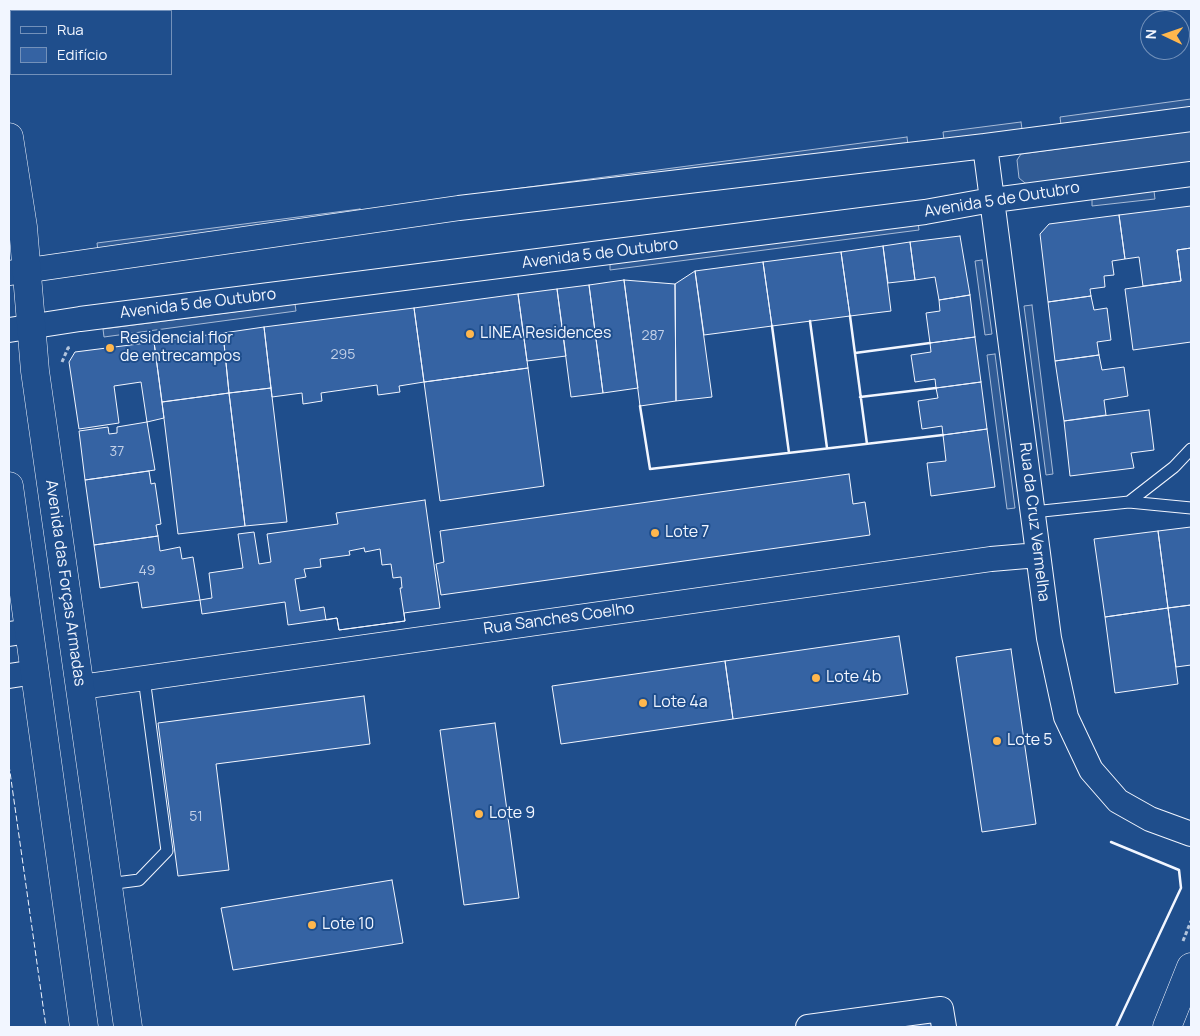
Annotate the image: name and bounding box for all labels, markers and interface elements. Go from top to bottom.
legend [10,10,172,75]
north arrow [1140,10,1190,60]
text: Rua [57,19,84,40]
text: N [1141,29,1160,40]
text: Edifício [57,44,107,65]
street label: Avenida 5 de Outubro [923,178,1081,222]
street label: Avenida 5 de Outubro [521,235,679,273]
street label: Avenida 5 de Outubro [119,285,277,323]
place label: LINEA Residences [480,324,611,344]
marker: LINEA Residences [464,328,476,340]
house number: 287 [641,328,665,344]
place label: Residencial flor de entrecampos [120,329,241,367]
marker: Residencial flor de entrecampos [104,342,116,354]
house number: 295 [331,347,355,363]
street label: Rua da Cruz Vermelha [1015,441,1053,603]
house number: 37 [110,444,124,460]
street label: Avenida das Forças Armadas [41,478,89,688]
place label: Lote 7 [665,523,709,543]
marker: Lote 7 [649,527,661,539]
house number: 49 [139,563,155,579]
street label: Rua Sanches Coelho [482,599,636,639]
place label: Lote 4b [826,668,881,688]
marker: Lote 4b [810,672,822,684]
place label: Lote 4a [653,693,708,713]
marker: Lote 4a [637,697,649,709]
place label: Lote 5 [1007,731,1053,751]
marker: Lote 5 [991,735,1003,747]
place label: Lote 9 [489,804,535,824]
marker: Lote 9 [473,808,485,820]
house number: 51 [189,809,203,825]
place label: Lote 10 [322,915,374,935]
marker: Lote 10 [306,919,318,931]

